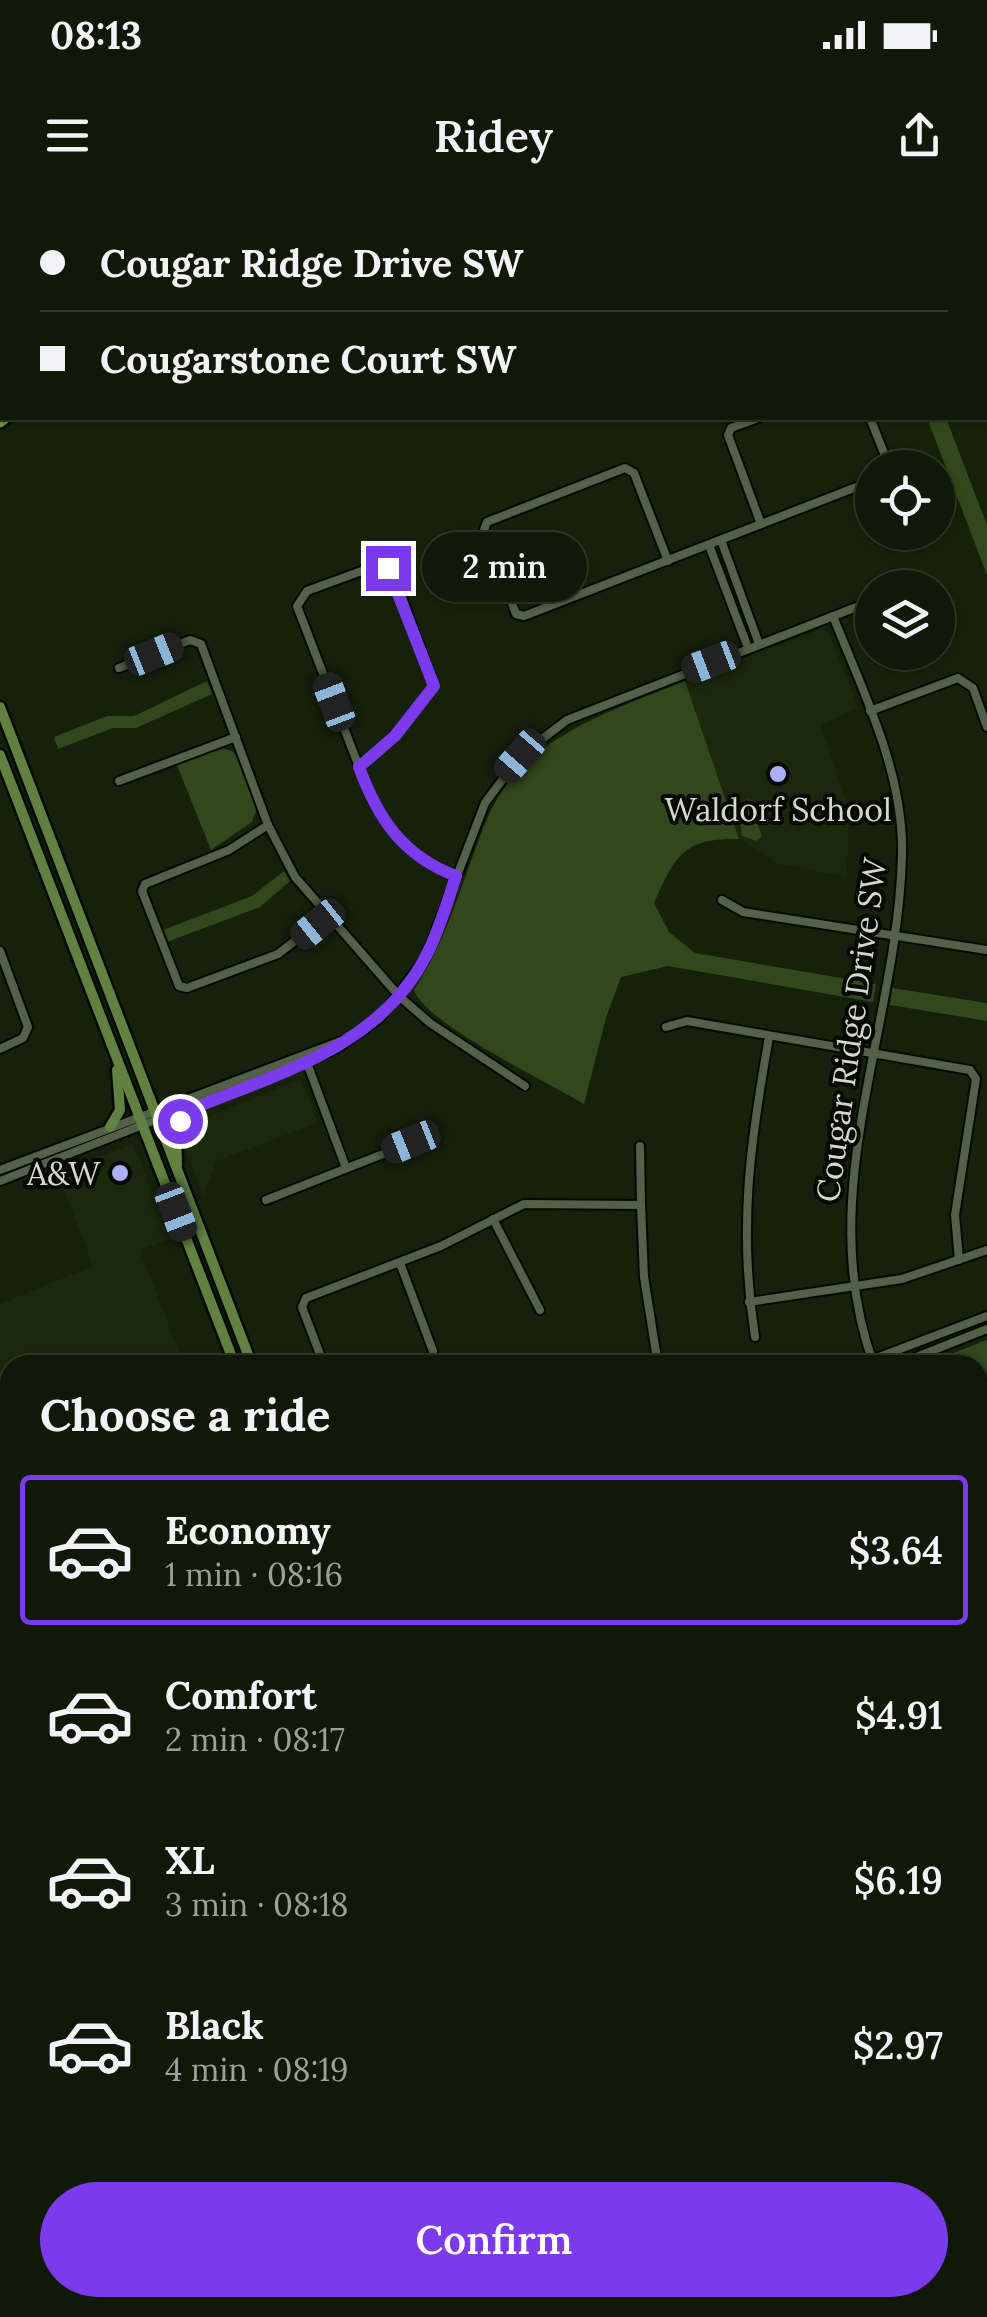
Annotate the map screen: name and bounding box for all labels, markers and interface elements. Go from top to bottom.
text: 08:13 [50,11,142,59]
text: Ridey [434,107,553,164]
icon: menu [40,108,95,163]
icon: share [892,108,947,163]
text: Cougar Ridge Drive SW [100,239,523,287]
text: Cougarstone Court SW [100,335,516,383]
map controls [855,450,955,670]
button: locate [855,450,955,550]
callout: 2 min [423,533,588,603]
route end [366,546,411,591]
text: 2 min [462,546,547,587]
button: layers [855,570,955,670]
car [121,629,187,679]
car [678,637,744,687]
car [309,669,359,735]
car [489,724,551,788]
marker: Waldorf School [767,763,789,785]
place label: Waldorf School [664,789,892,830]
street label: Cougar Ridge Drive SW [807,854,896,1204]
car [285,893,351,955]
route start [158,1099,203,1144]
car [378,1117,444,1167]
place label: A&W [26,1153,101,1194]
marker: A&W [109,1162,131,1184]
car [151,1179,201,1245]
text: Choose a ride [40,1386,330,1443]
icon: car [45,1505,135,1595]
text: Economy [165,1506,331,1554]
text: $3.64 [849,1526,943,1574]
text: 1 min · 08:16 [165,1554,343,1595]
icon: car [45,1670,135,1760]
text: Comfort [165,1671,317,1719]
text: $4.91 [855,1691,943,1739]
text: 2 min · 08:17 [165,1719,345,1760]
icon: car [45,1835,135,1925]
text: XL [165,1836,215,1884]
text: $6.19 [854,1856,943,1904]
text: 3 min · 08:18 [165,1884,349,1925]
icon: car [45,2000,135,2090]
text: Black [165,2001,264,2049]
text: $2.97 [853,2021,943,2069]
text: 4 min · 08:19 [165,2049,349,2090]
button: Confirm [40,2182,948,2297]

